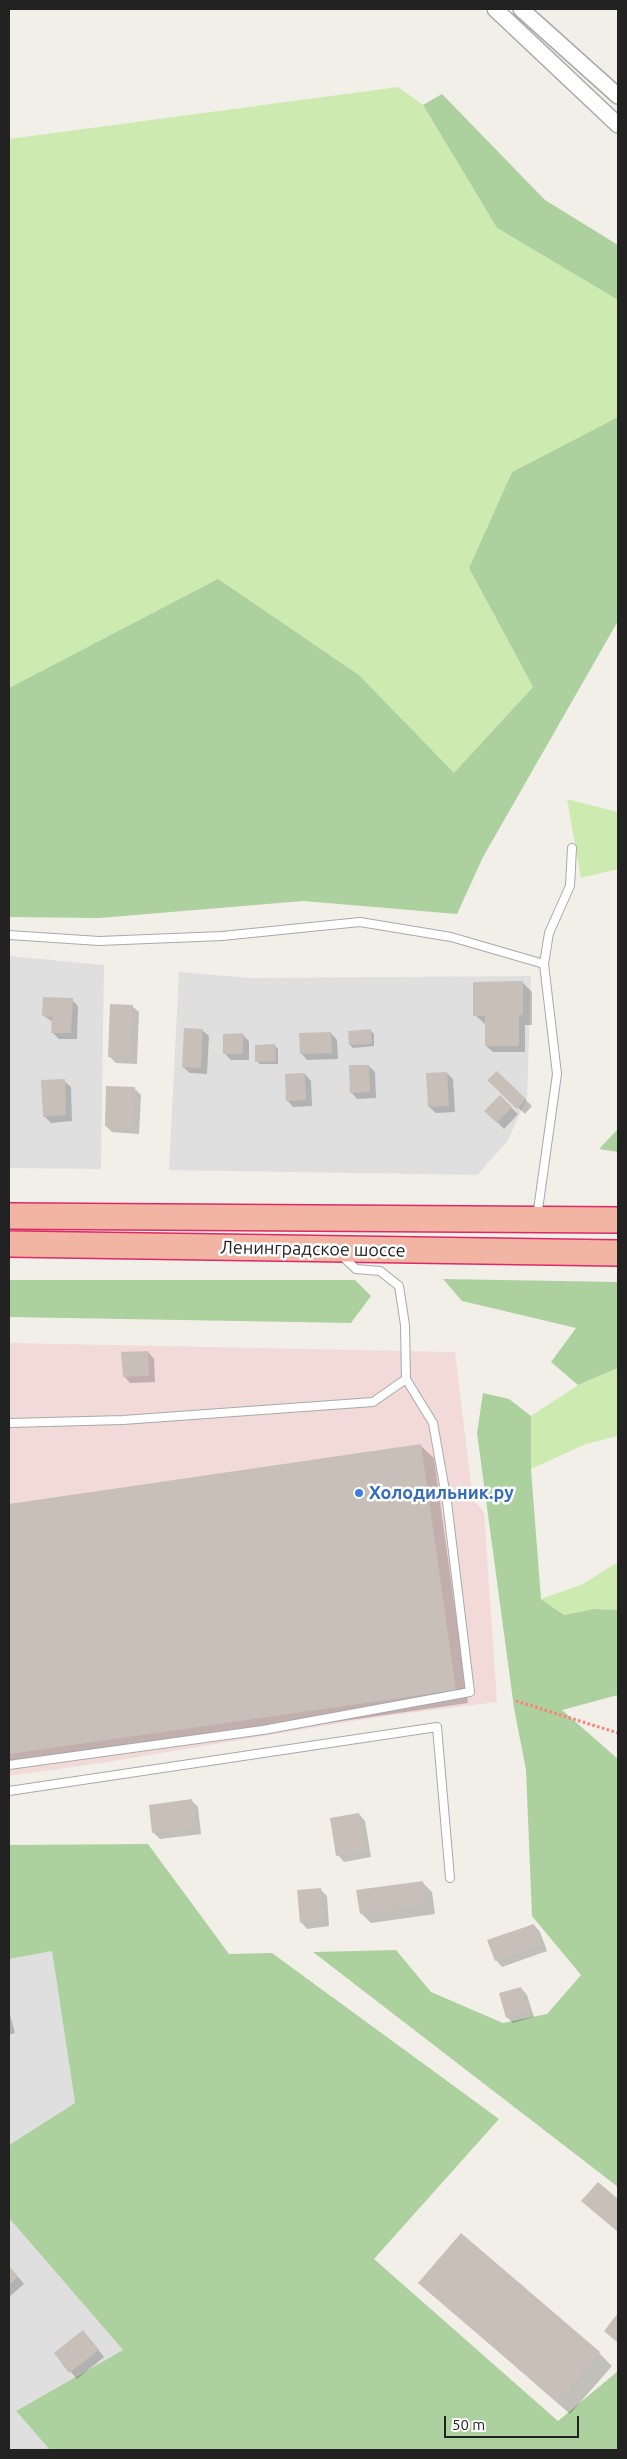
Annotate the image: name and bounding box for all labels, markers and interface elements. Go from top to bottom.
street label: Ленинградское шоссе [220,1237,406,1261]
place label: Холодильник.ру [369,1482,514,1504]
marker: Холодильник.ру [353,1487,365,1499]
scale bar [447,2406,582,2438]
text: 50 m [452,2416,485,2433]

